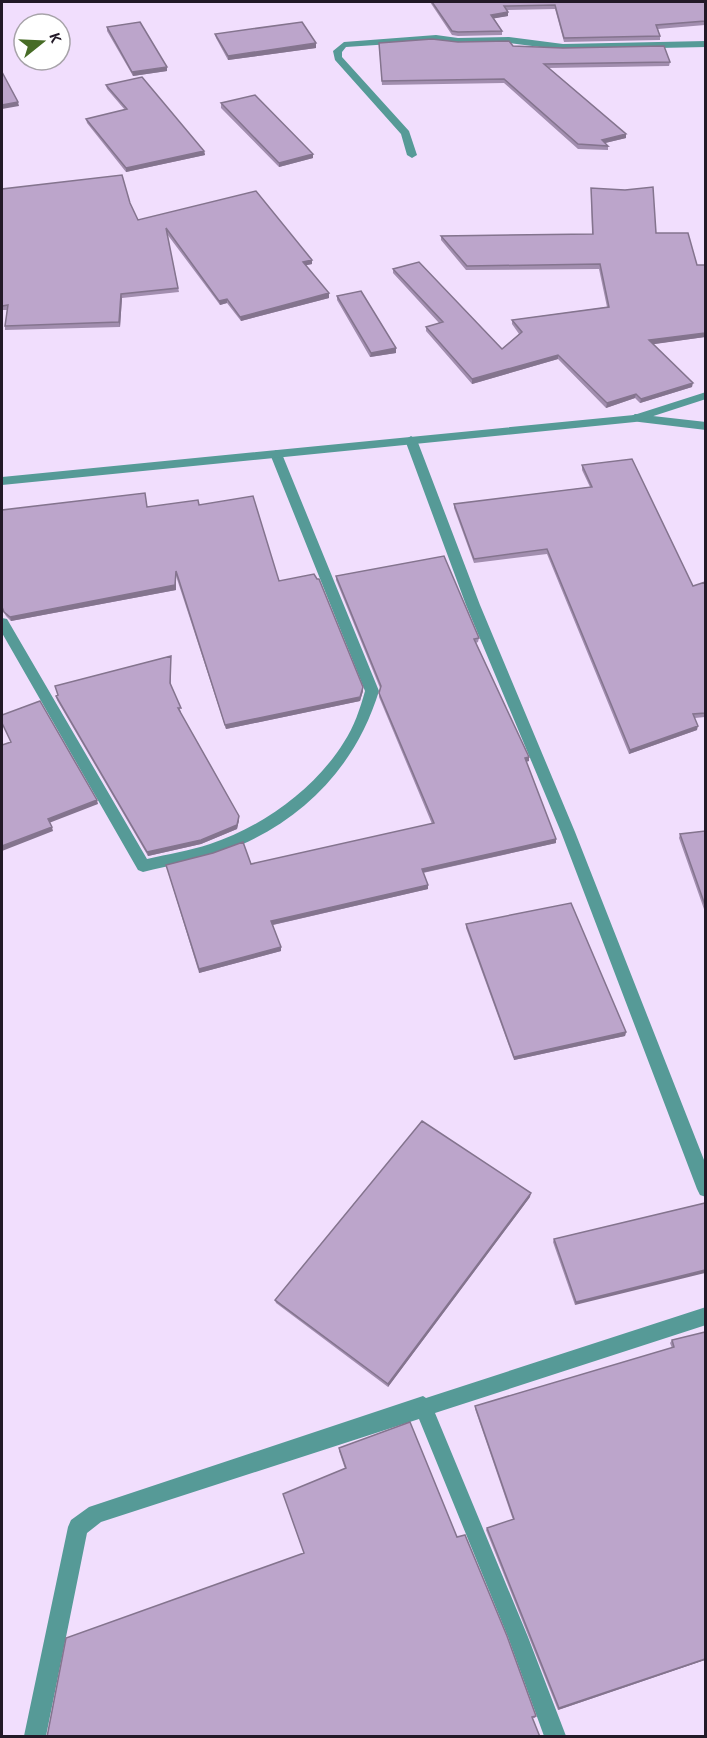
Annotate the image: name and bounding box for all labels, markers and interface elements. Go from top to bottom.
north arrow [12,12,72,72]
text: K [46,31,65,45]

